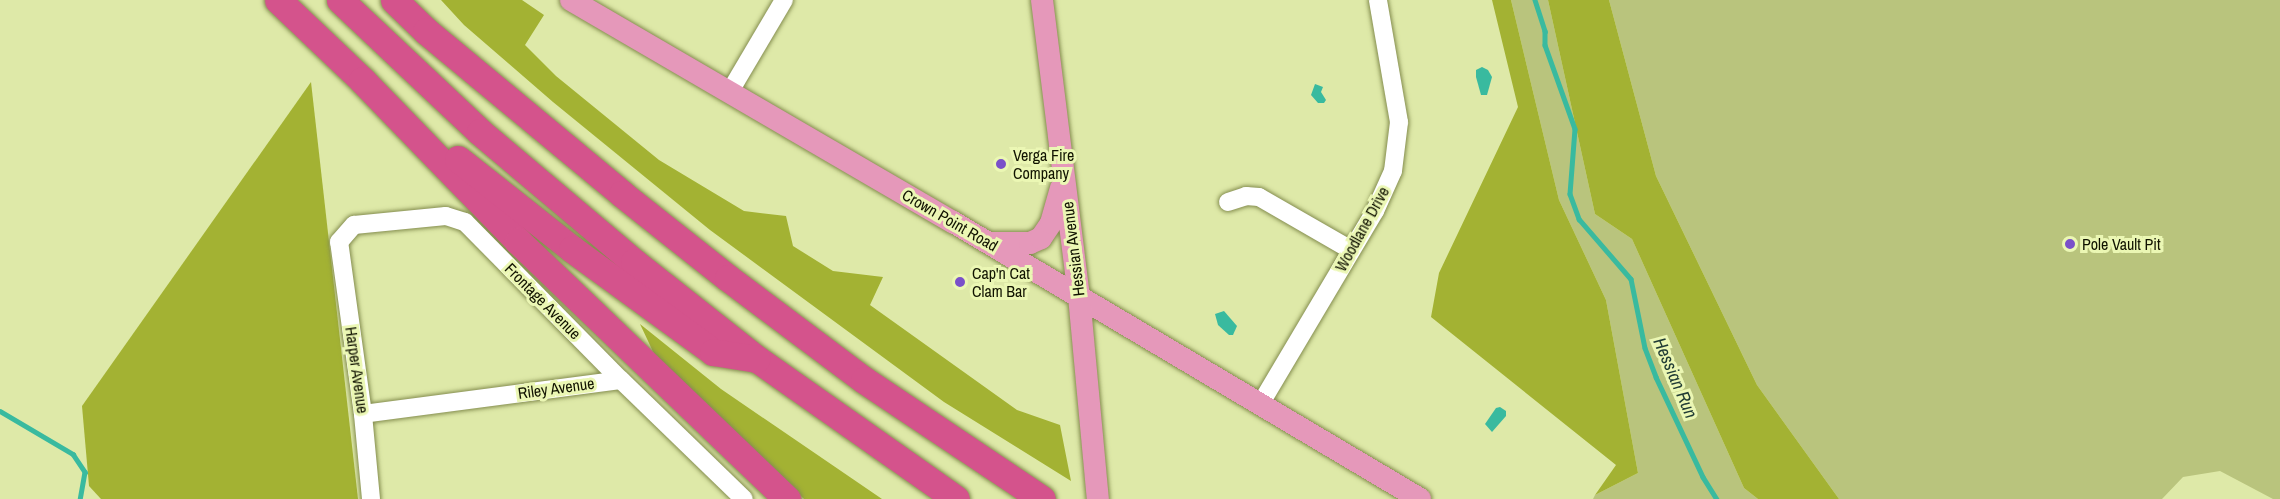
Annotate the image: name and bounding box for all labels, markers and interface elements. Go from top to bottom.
place label: Verga Fire Company [1013,145,1074,183]
marker: Verga Fire Company [994,157,1008,171]
street label: Woodlane Drive [1331,183,1393,275]
street label: Crown Point Road [899,185,1001,255]
street label: Hessian Avenue [1058,200,1088,298]
place label: Pole Vault Pit [2082,234,2161,254]
marker: Pole Vault Pit [2063,237,2077,251]
street label: Frontage Avenue [501,259,585,343]
place label: Cap'n Cat Clam Bar [972,263,1030,301]
marker: Cap'n Cat Clam Bar [953,275,967,289]
street label: Harper Avenue [341,325,373,415]
water label: Hessian Run [1648,335,1702,421]
street label: Riley Avenue [516,373,596,403]

